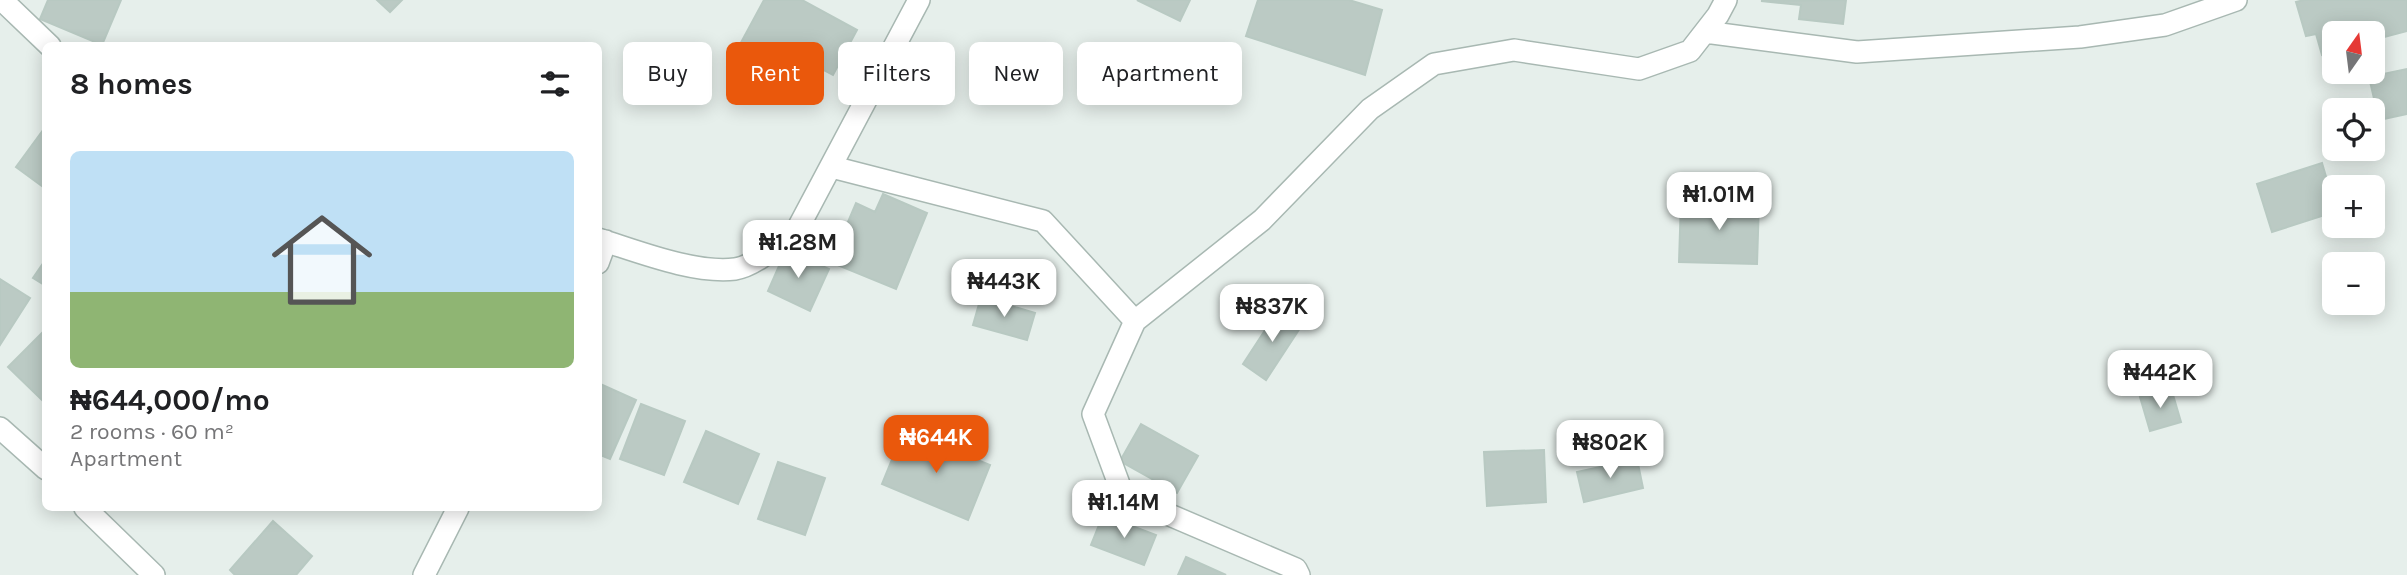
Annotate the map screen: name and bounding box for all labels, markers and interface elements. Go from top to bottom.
north arrow [2322,21,2385,84]
map controls [2322,21,2385,315]
chip: Buy [623,42,712,105]
chip: Rent [726,42,824,105]
chip: Filters [838,42,955,105]
chip: New [969,42,1063,105]
chip: Apartment [1077,42,1242,105]
icon: filters [536,65,574,103]
text: 8 homes [70,66,193,102]
button: locate [2322,98,2385,161]
pin: ₦1.01M [1662,173,1776,232]
button: + [2322,175,2385,238]
text: ₦1.01M [1683,181,1755,208]
icon: home [259,197,385,323]
pin: ₦1.28M [741,220,855,280]
text: ₦1.28M [759,229,837,256]
button: − [2322,252,2385,315]
pin: ₦443K [955,260,1053,319]
text: ₦443K [967,268,1041,295]
pin: ₦837K [1223,284,1321,344]
text: ₦837K [1236,293,1308,320]
pin: ₦442K [2111,350,2209,410]
text: ₦442K [2124,359,2196,386]
text: ₦644,000/mo [70,382,270,418]
pin: ₦644K [887,416,985,475]
text: 2 rooms · 60 m² [70,418,234,445]
pin: ₦802K [1561,420,1659,480]
text: ₦644K [900,424,972,451]
text: ₦802K [1573,429,1647,456]
text: Apartment [70,445,182,472]
pin: ₦1.14M [1067,480,1181,540]
text: ₦1.14M [1088,489,1160,516]

